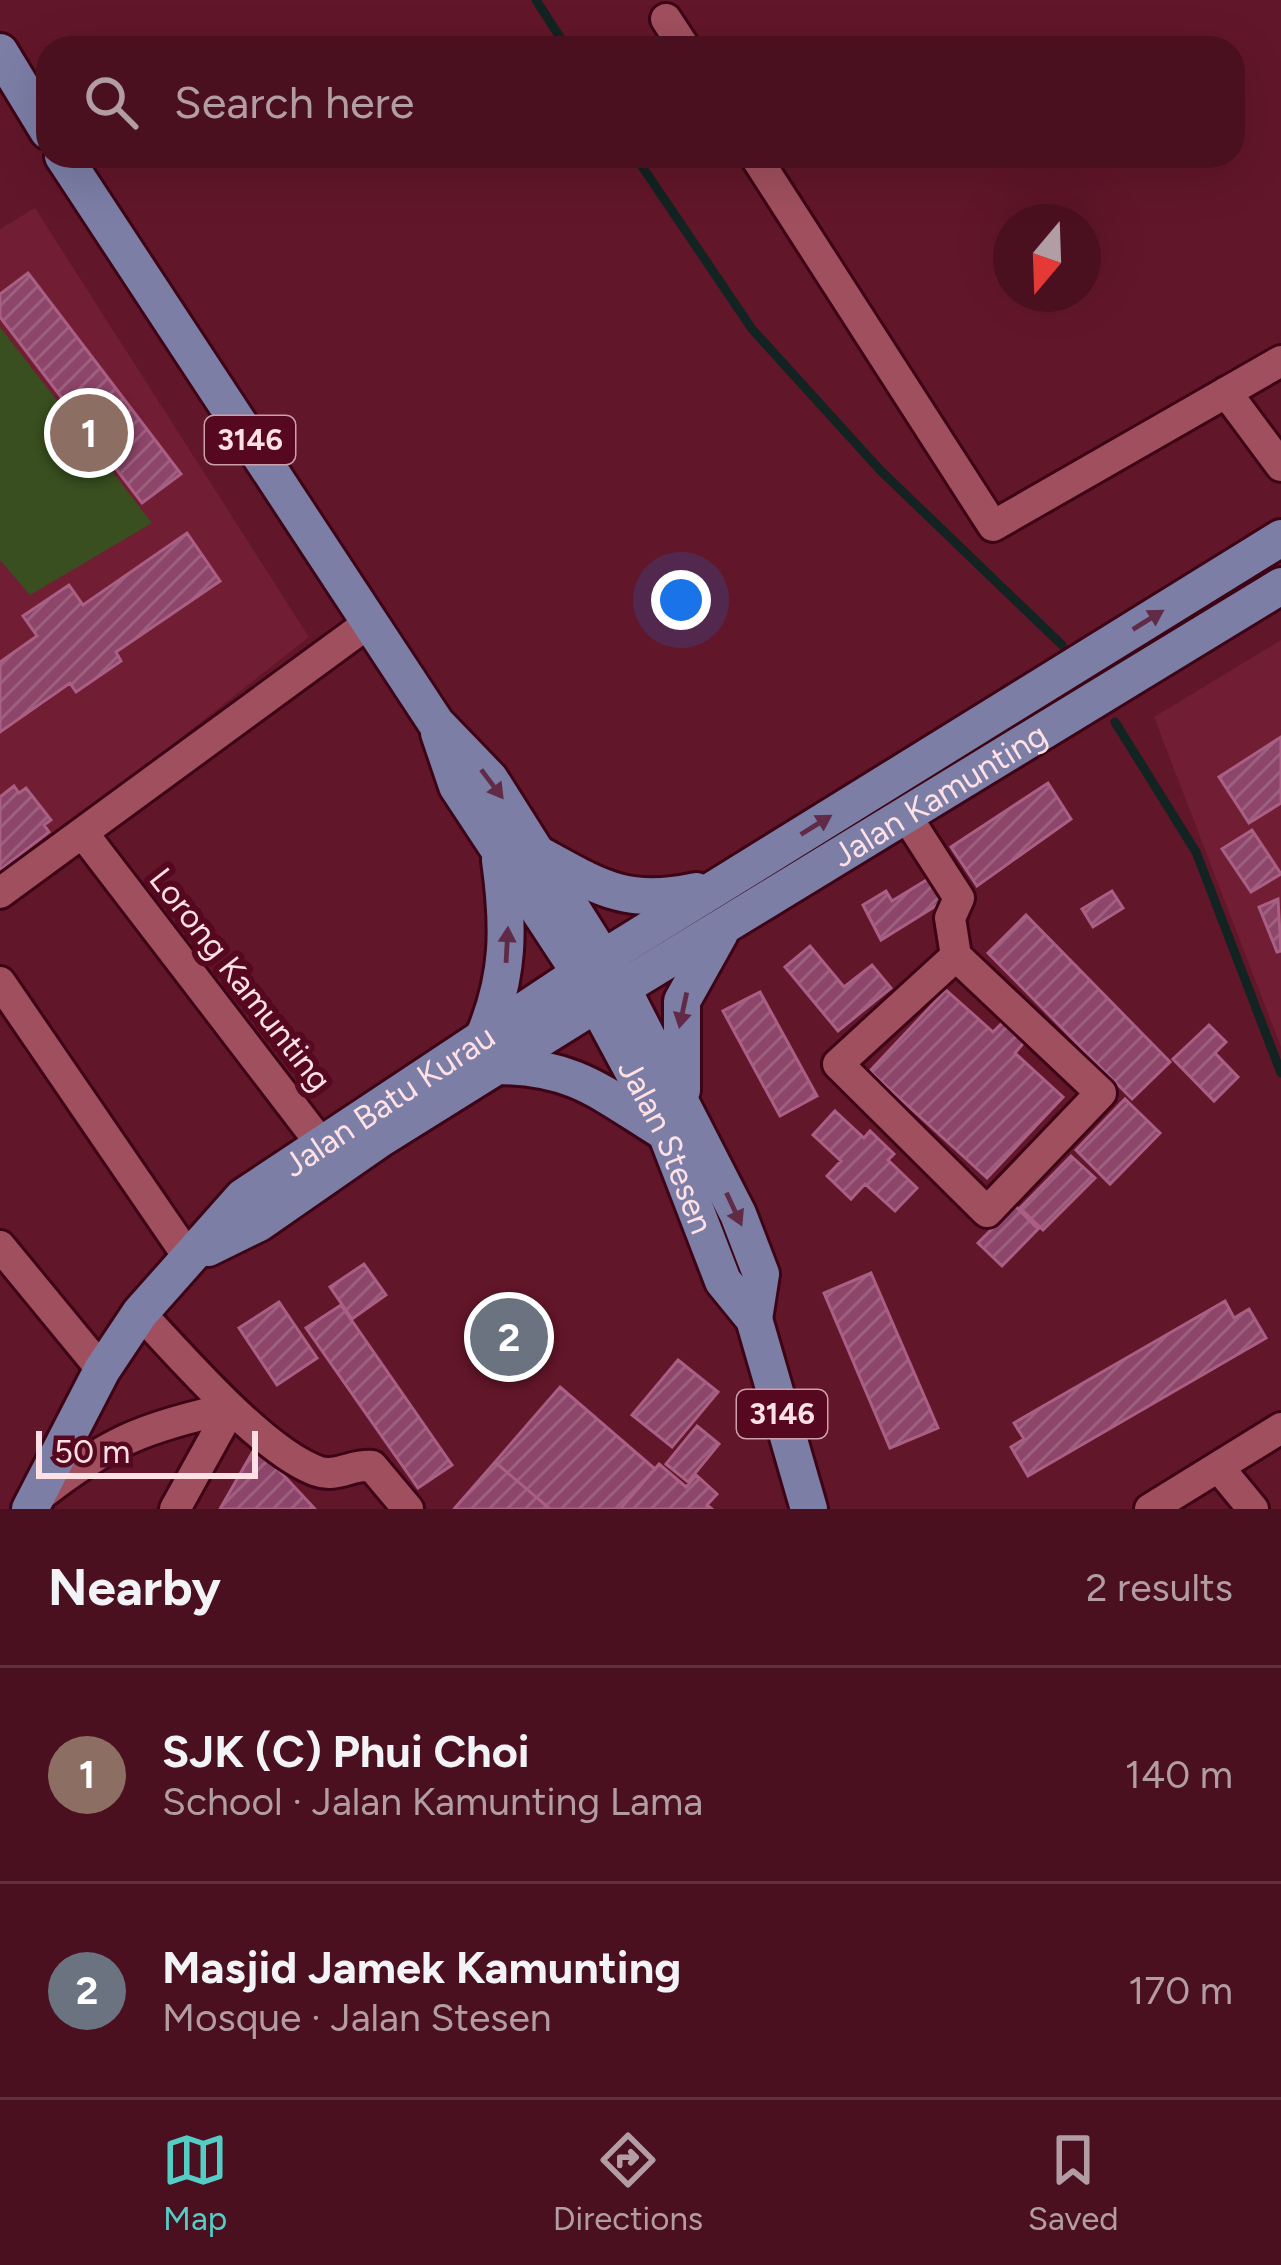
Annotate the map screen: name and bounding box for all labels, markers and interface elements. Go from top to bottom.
search box [36,36,1245,168]
icon: search [78,69,144,135]
text: Search here [174,75,414,129]
north arrow [993,204,1101,312]
pin: 1 [50,388,128,478]
road number: 3146 [205,416,295,464]
your location [651,570,711,630]
one-way arrow [1131,610,1165,631]
street label: Jalan Kamunting [825,715,1054,875]
one-way arrow [479,769,503,800]
one-way arrow [799,815,833,836]
street label: Lorong Kamunting [141,860,340,1099]
one-way arrow [498,925,517,963]
one-way arrow [673,992,692,1030]
street label: Jalan Batu Kurau [276,1017,502,1185]
street label: Jalan Stesen [610,1053,722,1239]
one-way arrow [725,1192,745,1227]
pin: 2 [470,1292,548,1382]
road number: 3146 [737,1390,827,1438]
scale bar [36,1425,258,1478]
text: 50 m [54,1432,130,1471]
text: Nearby [48,1557,221,1618]
text: 2 results [1086,1564,1233,1611]
text: SJK (C) Phui Choi [162,1724,530,1778]
text: 1 [79,1751,95,1798]
text: 140 m [1125,1751,1233,1798]
text: School · Jalan Kamunting Lama [162,1778,703,1825]
text: Masjid Jamek Kamunting [162,1940,681,1994]
text: 2 [76,1967,98,2014]
text: 170 m [1128,1967,1233,2014]
text: Mosque · Jalan Stesen [162,1994,552,2041]
tab: Map [162,2127,228,2238]
tab: Directions [553,2127,703,2238]
tab: Saved [1028,2127,1119,2238]

